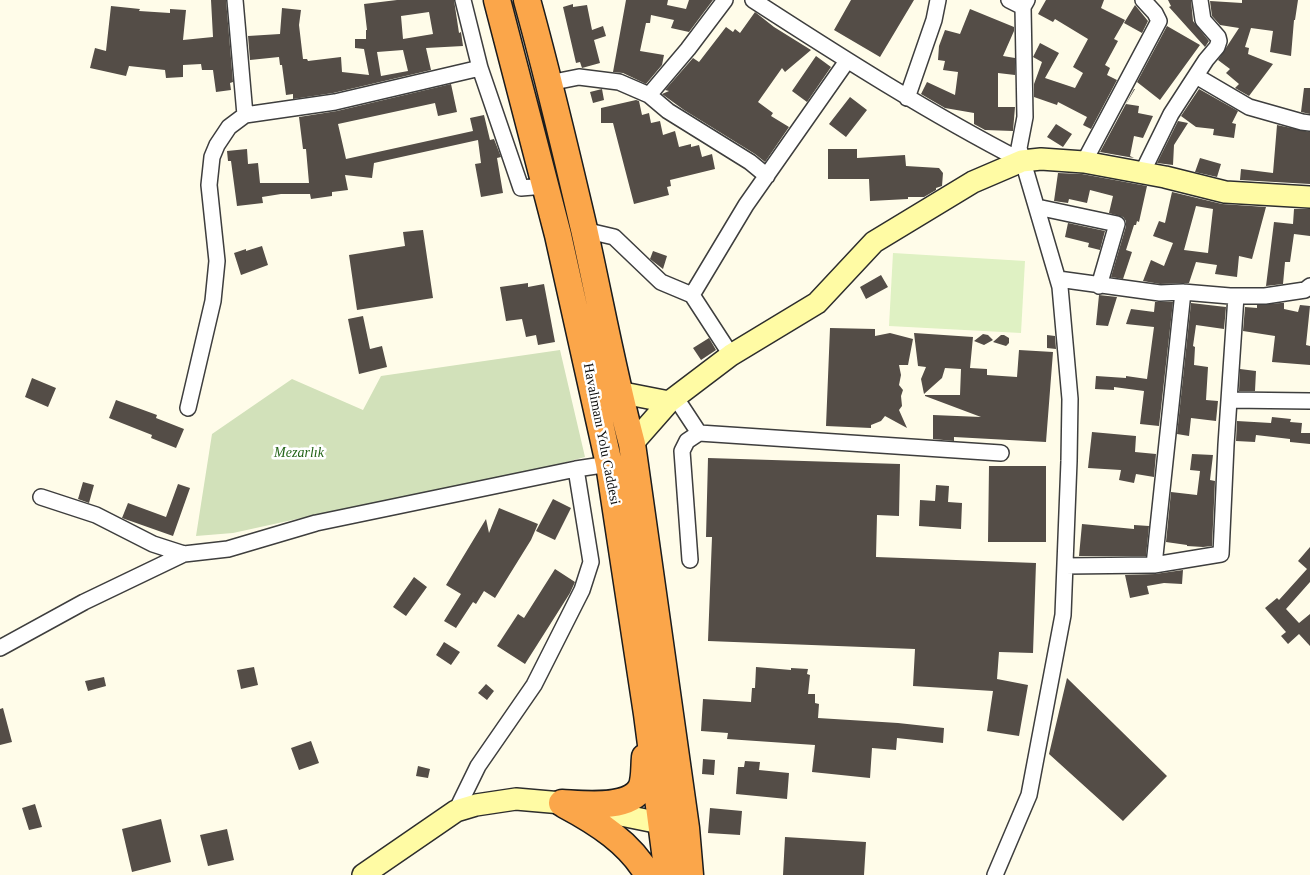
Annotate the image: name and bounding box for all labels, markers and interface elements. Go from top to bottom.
street label: Havalimanı Yolu Caddesi [579,362,623,506]
park label: Mezarlık [274,445,324,461]

